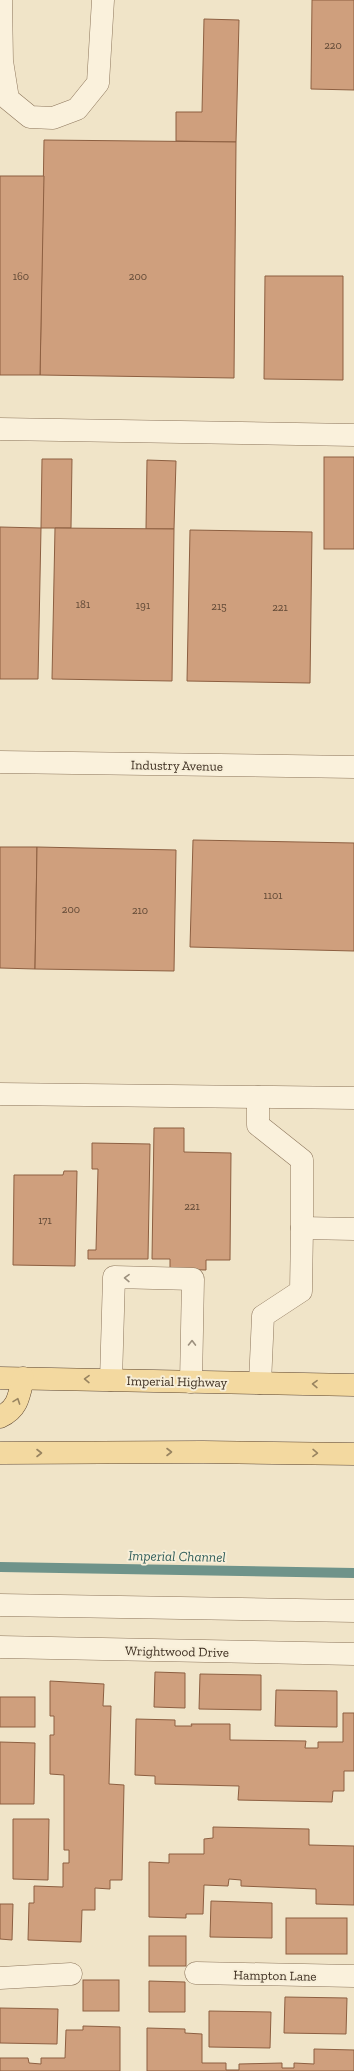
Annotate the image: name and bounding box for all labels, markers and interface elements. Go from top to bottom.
house number: 220 [324,39,342,52]
house number: 160 [13,270,29,283]
house number: 200 [129,270,147,283]
house number: 181 [76,598,91,611]
house number: 191 [136,599,151,612]
house number: 215 [211,600,227,613]
house number: 221 [272,601,289,614]
street label: Industry Avenue [131,757,223,774]
house number: 1101 [263,889,283,902]
house number: 200 [62,903,80,916]
house number: 210 [132,904,148,917]
house number: 221 [184,1200,201,1213]
house number: 171 [38,1214,52,1227]
one-way arrow [124,1273,130,1282]
one-way arrow [188,1340,196,1346]
street label: Imperial Highway [127,1373,228,1390]
one-way arrow [84,1375,90,1383]
one-way arrow [312,1380,318,1388]
one-way arrow [12,1398,20,1405]
one-way arrow [166,1448,172,1456]
one-way arrow [36,1449,42,1457]
one-way arrow [312,1449,318,1457]
water label: Imperial Channel [128,1547,226,1566]
street label: Wrightwood Drive [125,1643,229,1660]
street label: Hampton Lane [233,1967,317,1984]

